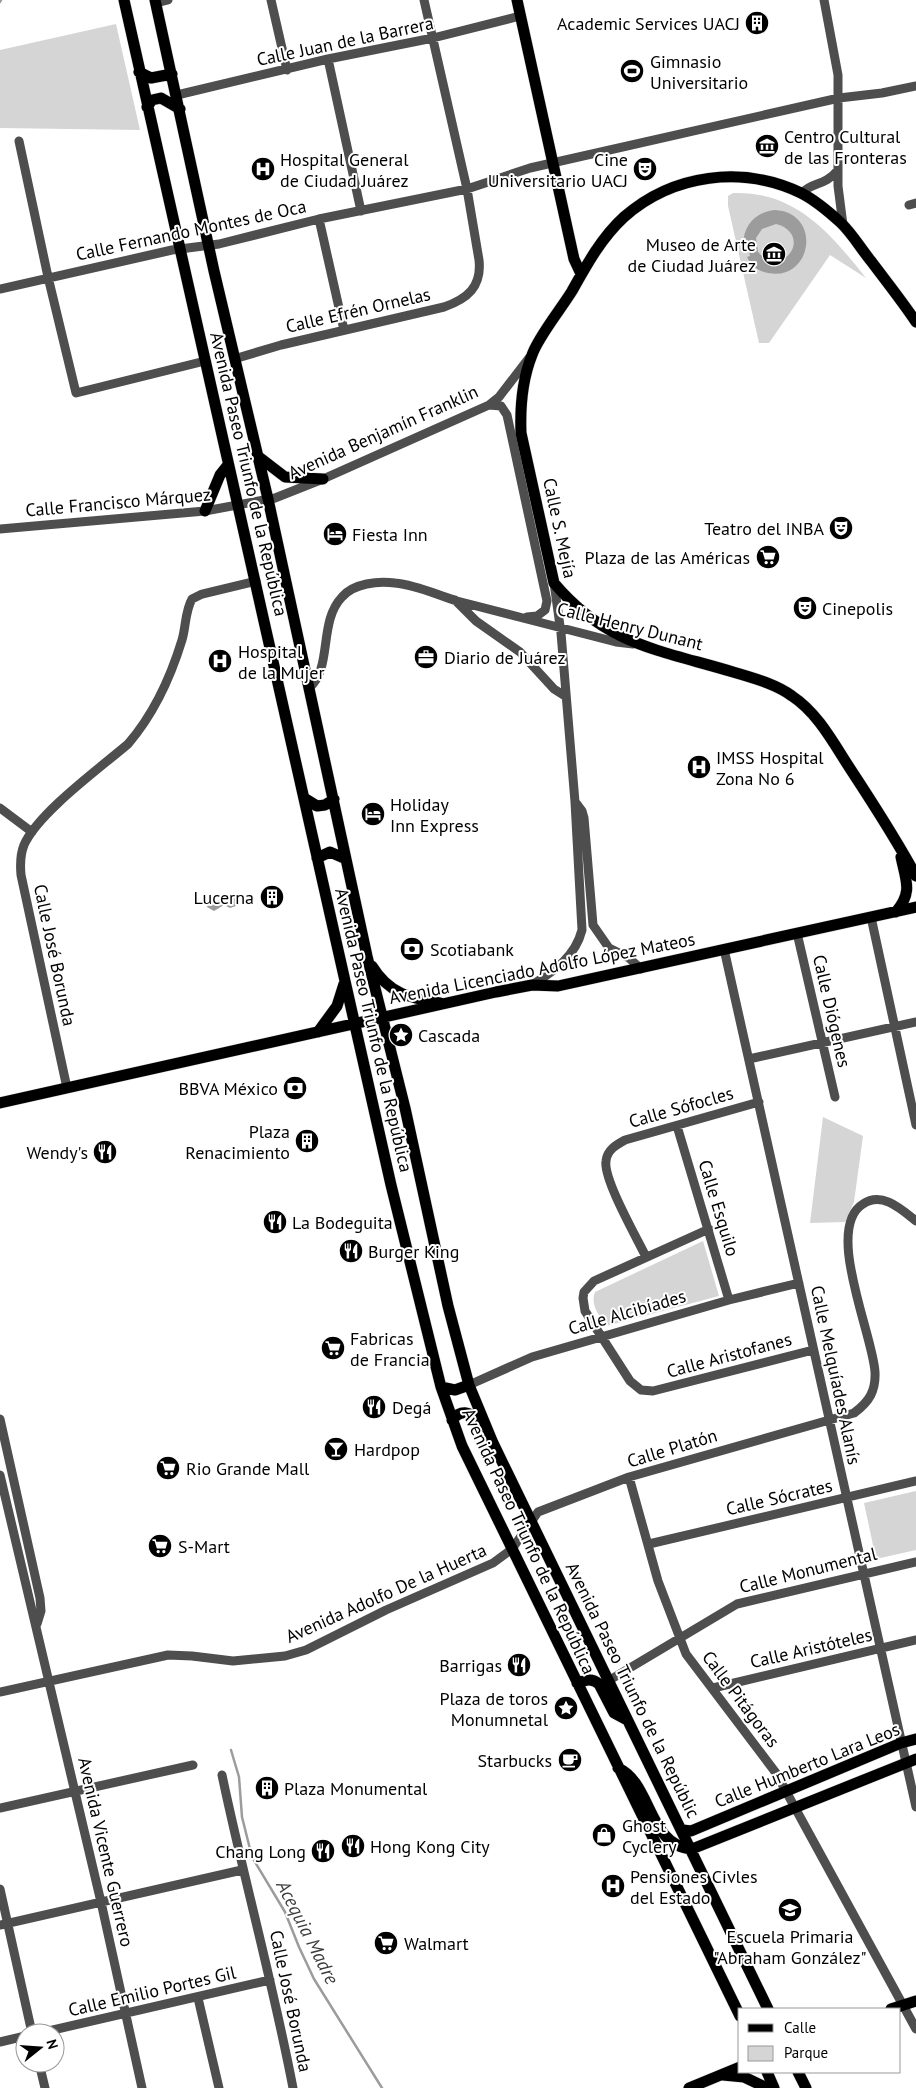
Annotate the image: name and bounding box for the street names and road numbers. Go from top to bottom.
street label: Calle Juan de la Barrera [254,11,436,71]
street label: Calle Fernando Montes de Oca [74,194,308,266]
street label: Calle Efrén Ornelas [283,282,433,338]
street label: Avenida Paseo Triunfo de la República [205,330,293,618]
street label: Avenida Benjamín Franklin [284,380,482,484]
street label: Calle S. Mejía [538,476,582,580]
street label: Calle Francisco Márquez [24,482,212,522]
street label: Calle Henry Dunant [555,597,705,655]
street label: Calle José Borunda [29,882,81,1028]
street label: Avenida Paseo Triunfo de la República [330,886,418,1174]
street label: Avenida Licenciado Adolfo López Mateos [387,927,697,1009]
street label: Calle Diógenes [808,952,856,1070]
street label: Calle Sófocles [626,1081,736,1133]
street label: Calle Esquilo [693,1157,745,1259]
street label: Calle Melquíades Alanís [806,1283,866,1467]
street label: Calle Alcibíades [565,1284,689,1340]
street label: Calle Aristofanes [664,1327,794,1383]
street label: Avenida Paseo Triunfo de la República [457,1404,601,1678]
street label: Calle Platón [624,1423,720,1473]
street label: Calle Sócrates [724,1474,834,1520]
street label: Avenida Adolfo De la Huerta [282,1538,490,1648]
street label: Calle Monumental [737,1542,880,1598]
street label: Avenida Paseo Triunfo de la Repúblic [561,1558,705,1822]
street label: Calle Aristóteles [748,1623,874,1673]
street label: Calle Pitágoras [697,1646,785,1752]
street label: Calle Humberto Lara Leos [711,1717,903,1813]
street label: Avenida Vicente Guerrero [73,1755,139,1949]
street label: Calle José Borunda [265,1928,317,2074]
street label: Calle Emilio Portes Gil [66,1960,239,2021]

